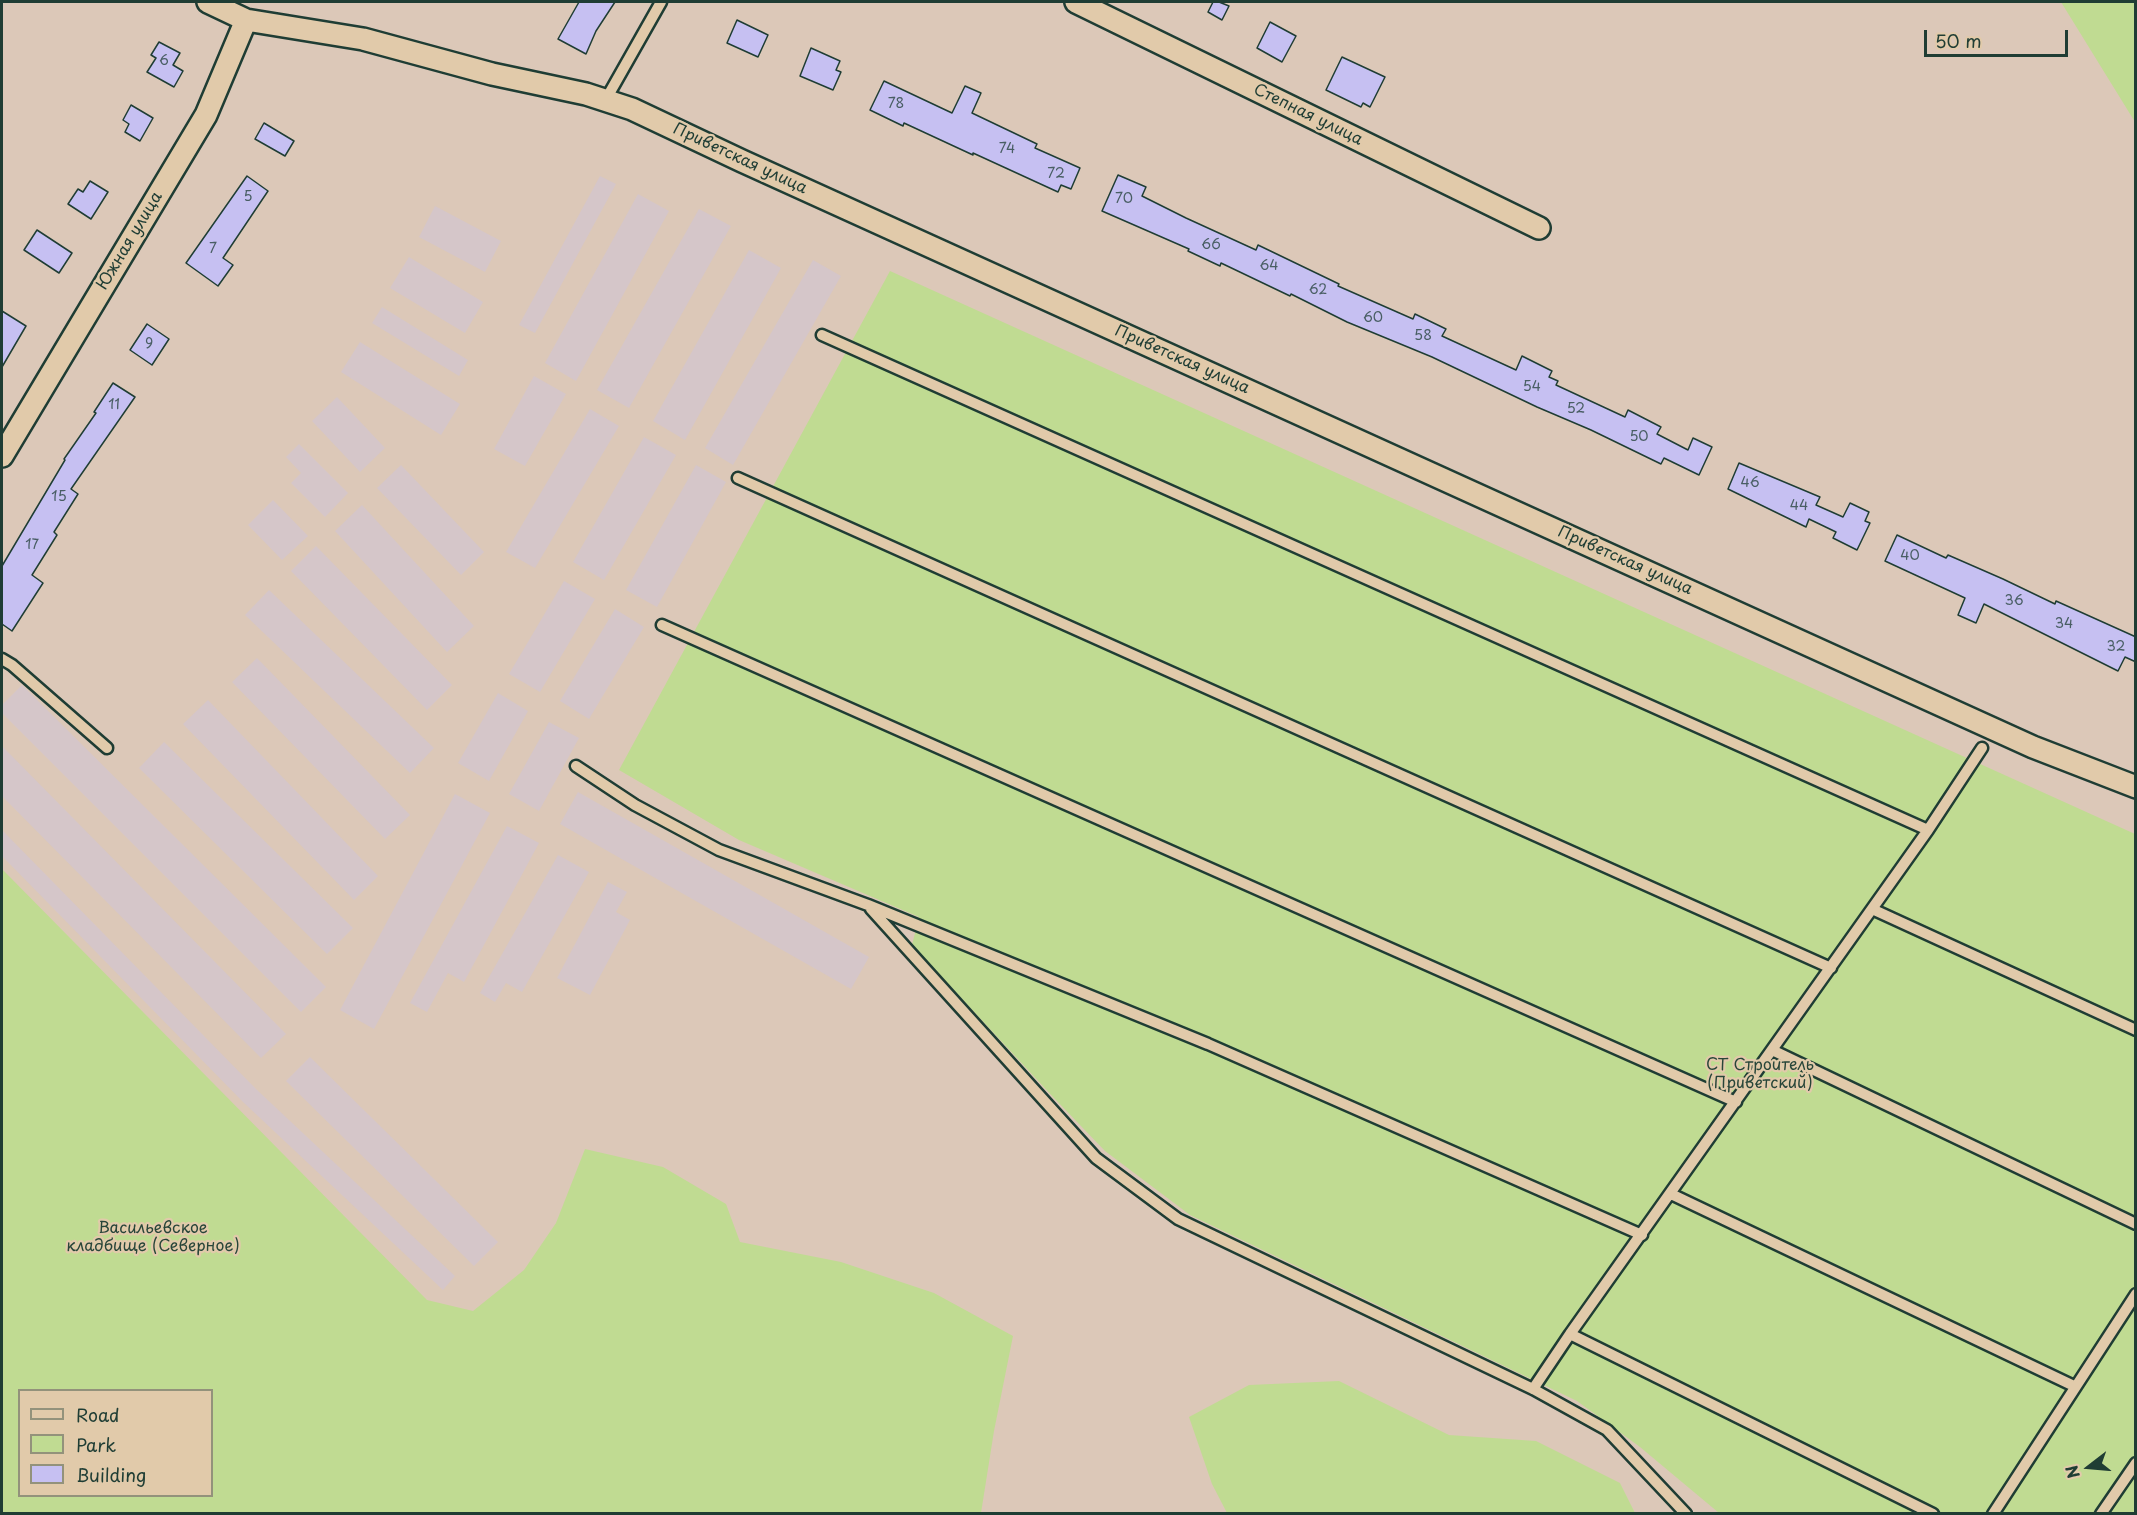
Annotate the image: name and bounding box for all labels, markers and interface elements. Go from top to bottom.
scale bar [1927,18,2071,56]
text: 50 m [1935,27,1982,54]
house number: 6 [159,53,169,69]
street label: Степная улица [1250,80,1366,150]
house number: 78 [888,96,904,112]
street label: Приветская улица [670,119,810,199]
house number: 74 [999,141,1015,157]
house number: 72 [1047,166,1065,182]
street label: Южная улица [93,188,167,294]
house number: 5 [243,189,253,205]
house number: 70 [1115,191,1133,207]
house number: 66 [1201,237,1221,253]
house number: 7 [209,241,217,257]
house number: 64 [1259,258,1279,274]
house number: 62 [1309,282,1327,298]
house number: 60 [1363,310,1383,326]
street label: Приветская улица [1112,322,1252,398]
house number: 58 [1414,328,1432,344]
house number: 9 [145,336,153,352]
house number: 54 [1523,379,1541,395]
house number: 11 [108,397,120,413]
house number: 52 [1567,401,1585,417]
house number: 50 [1629,429,1649,445]
house number: 46 [1740,475,1760,491]
house number: 15 [51,489,67,505]
house number: 44 [1790,498,1808,514]
street label: Приветская улица [1555,523,1695,599]
house number: 17 [25,537,39,553]
house number: 40 [1900,548,1920,564]
house number: 36 [2004,593,2024,609]
house number: 34 [2055,616,2073,632]
house number: 32 [2107,639,2125,655]
park label: СТ Строитель (Приветский) [1706,1056,1814,1094]
park label: Васильевское кладбище (Северное) [66,1219,240,1257]
legend [18,1389,213,1497]
text: Road [76,1401,120,1428]
text: Park [76,1431,116,1458]
north arrow [2059,1437,2119,1497]
text: Building [76,1461,146,1488]
text: N [2058,1463,2085,1481]

